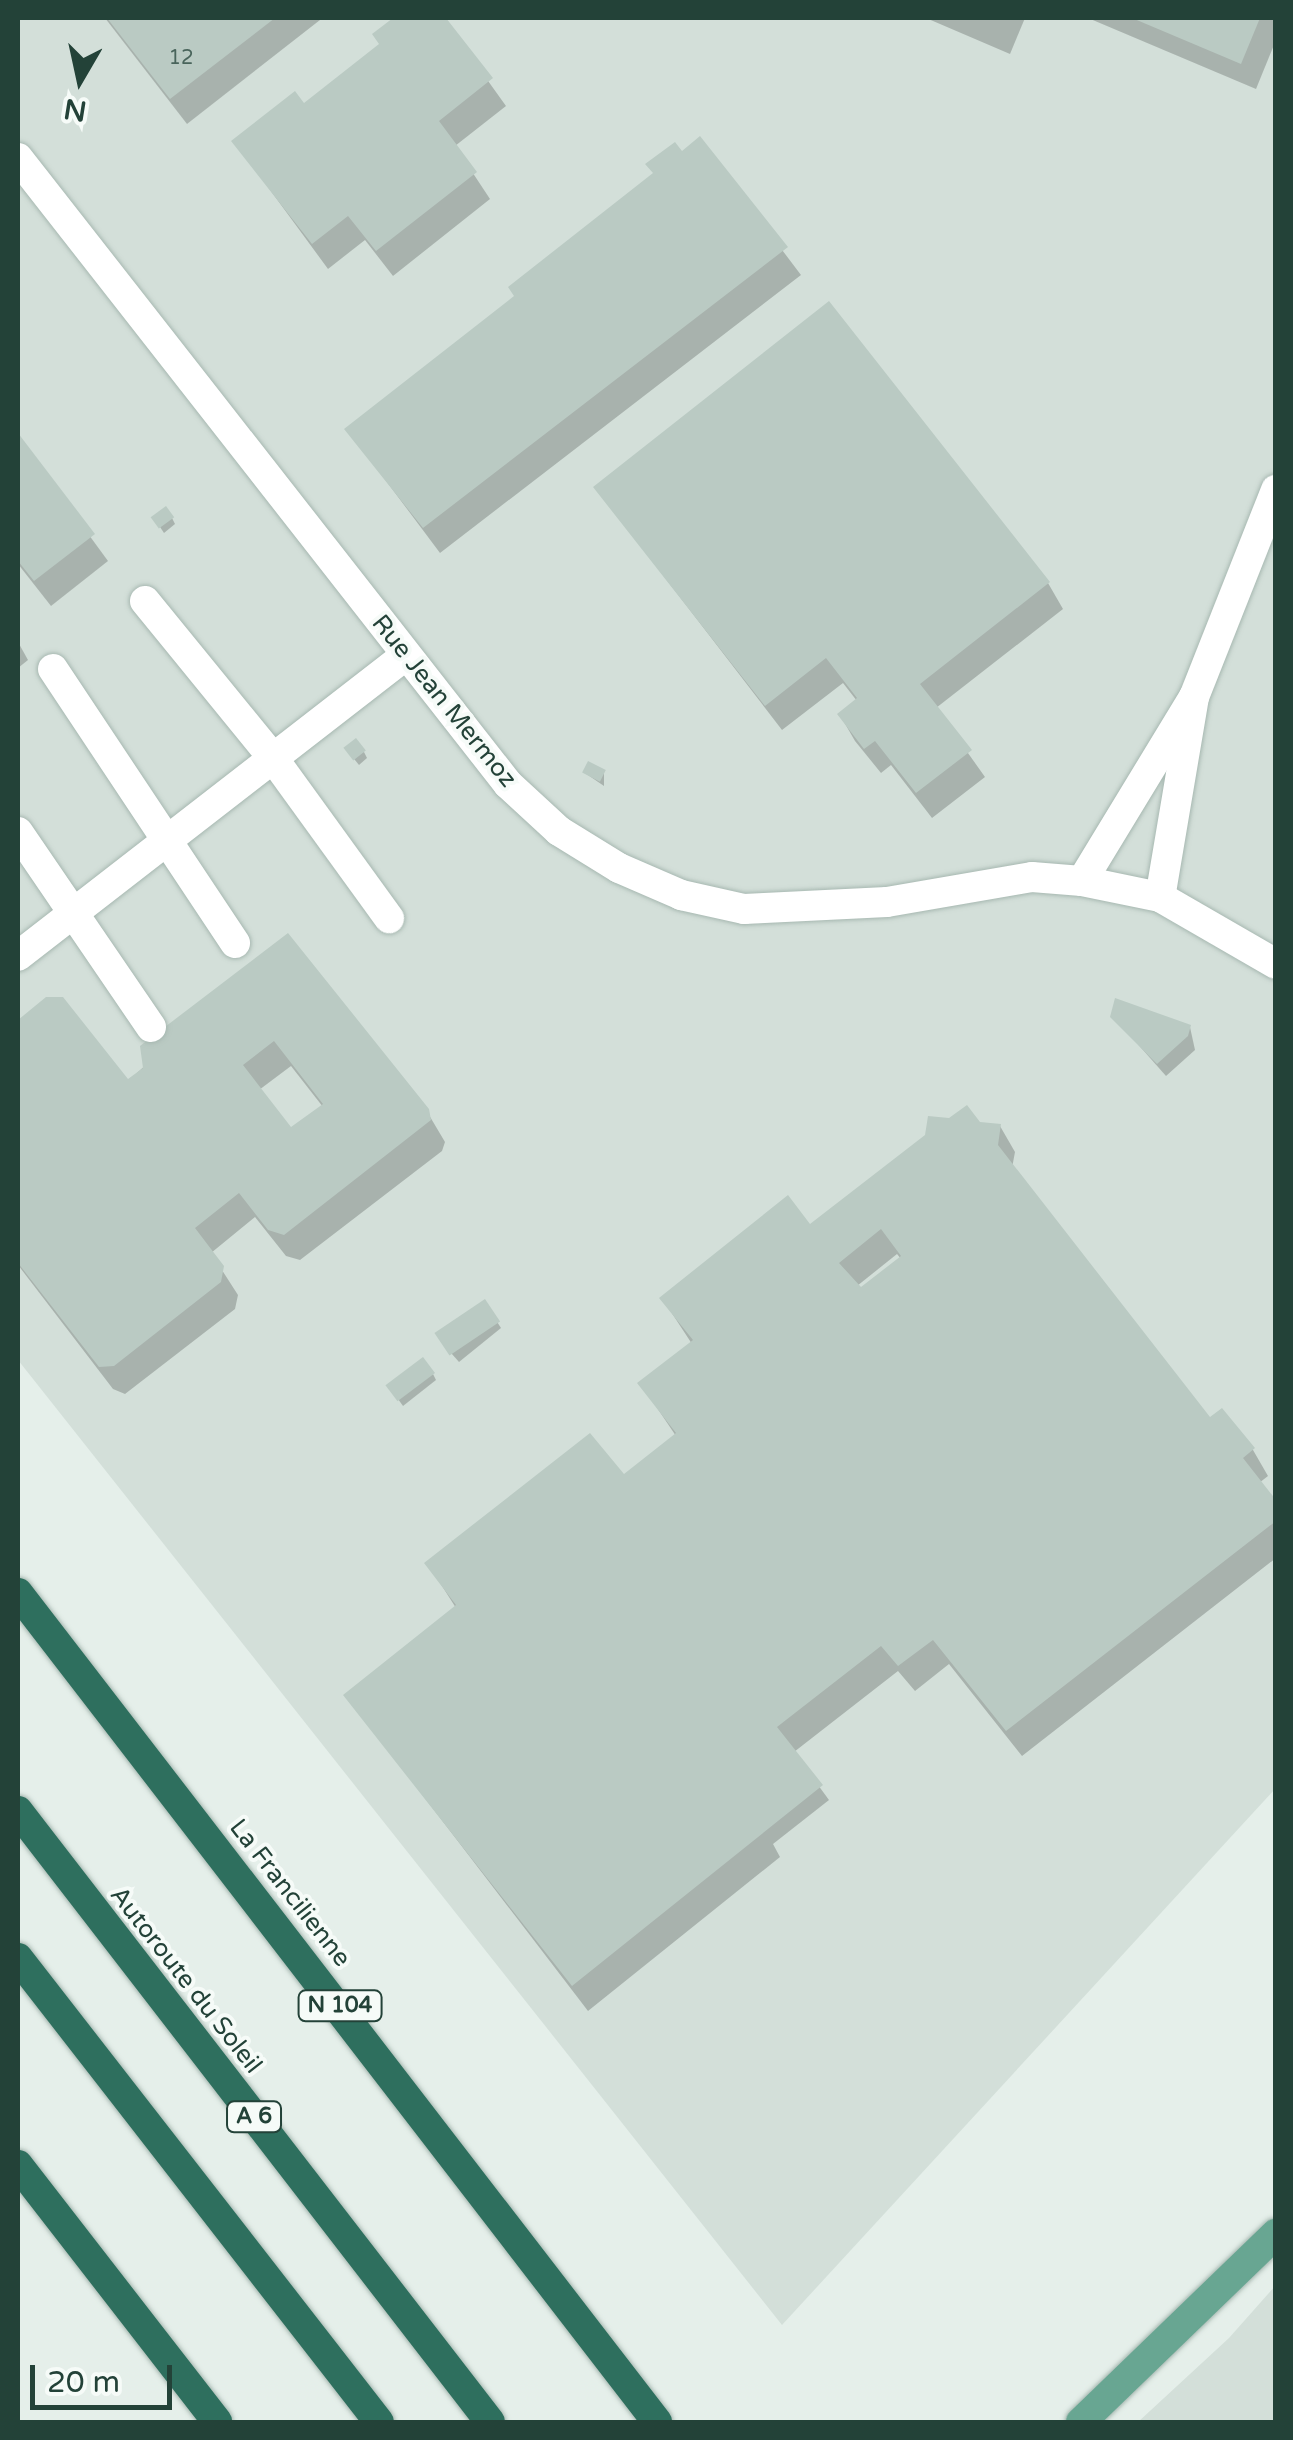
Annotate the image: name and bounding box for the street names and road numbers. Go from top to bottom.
street label: Rue Jean Mermoz [365,609,523,793]
street label: La Francilienne [223,1813,357,1973]
street label: Autoroute du Soleil [104,1881,268,2079]
road number: N 104 [298,1989,382,2023]
road number: A 6 [224,2100,284,2134]

